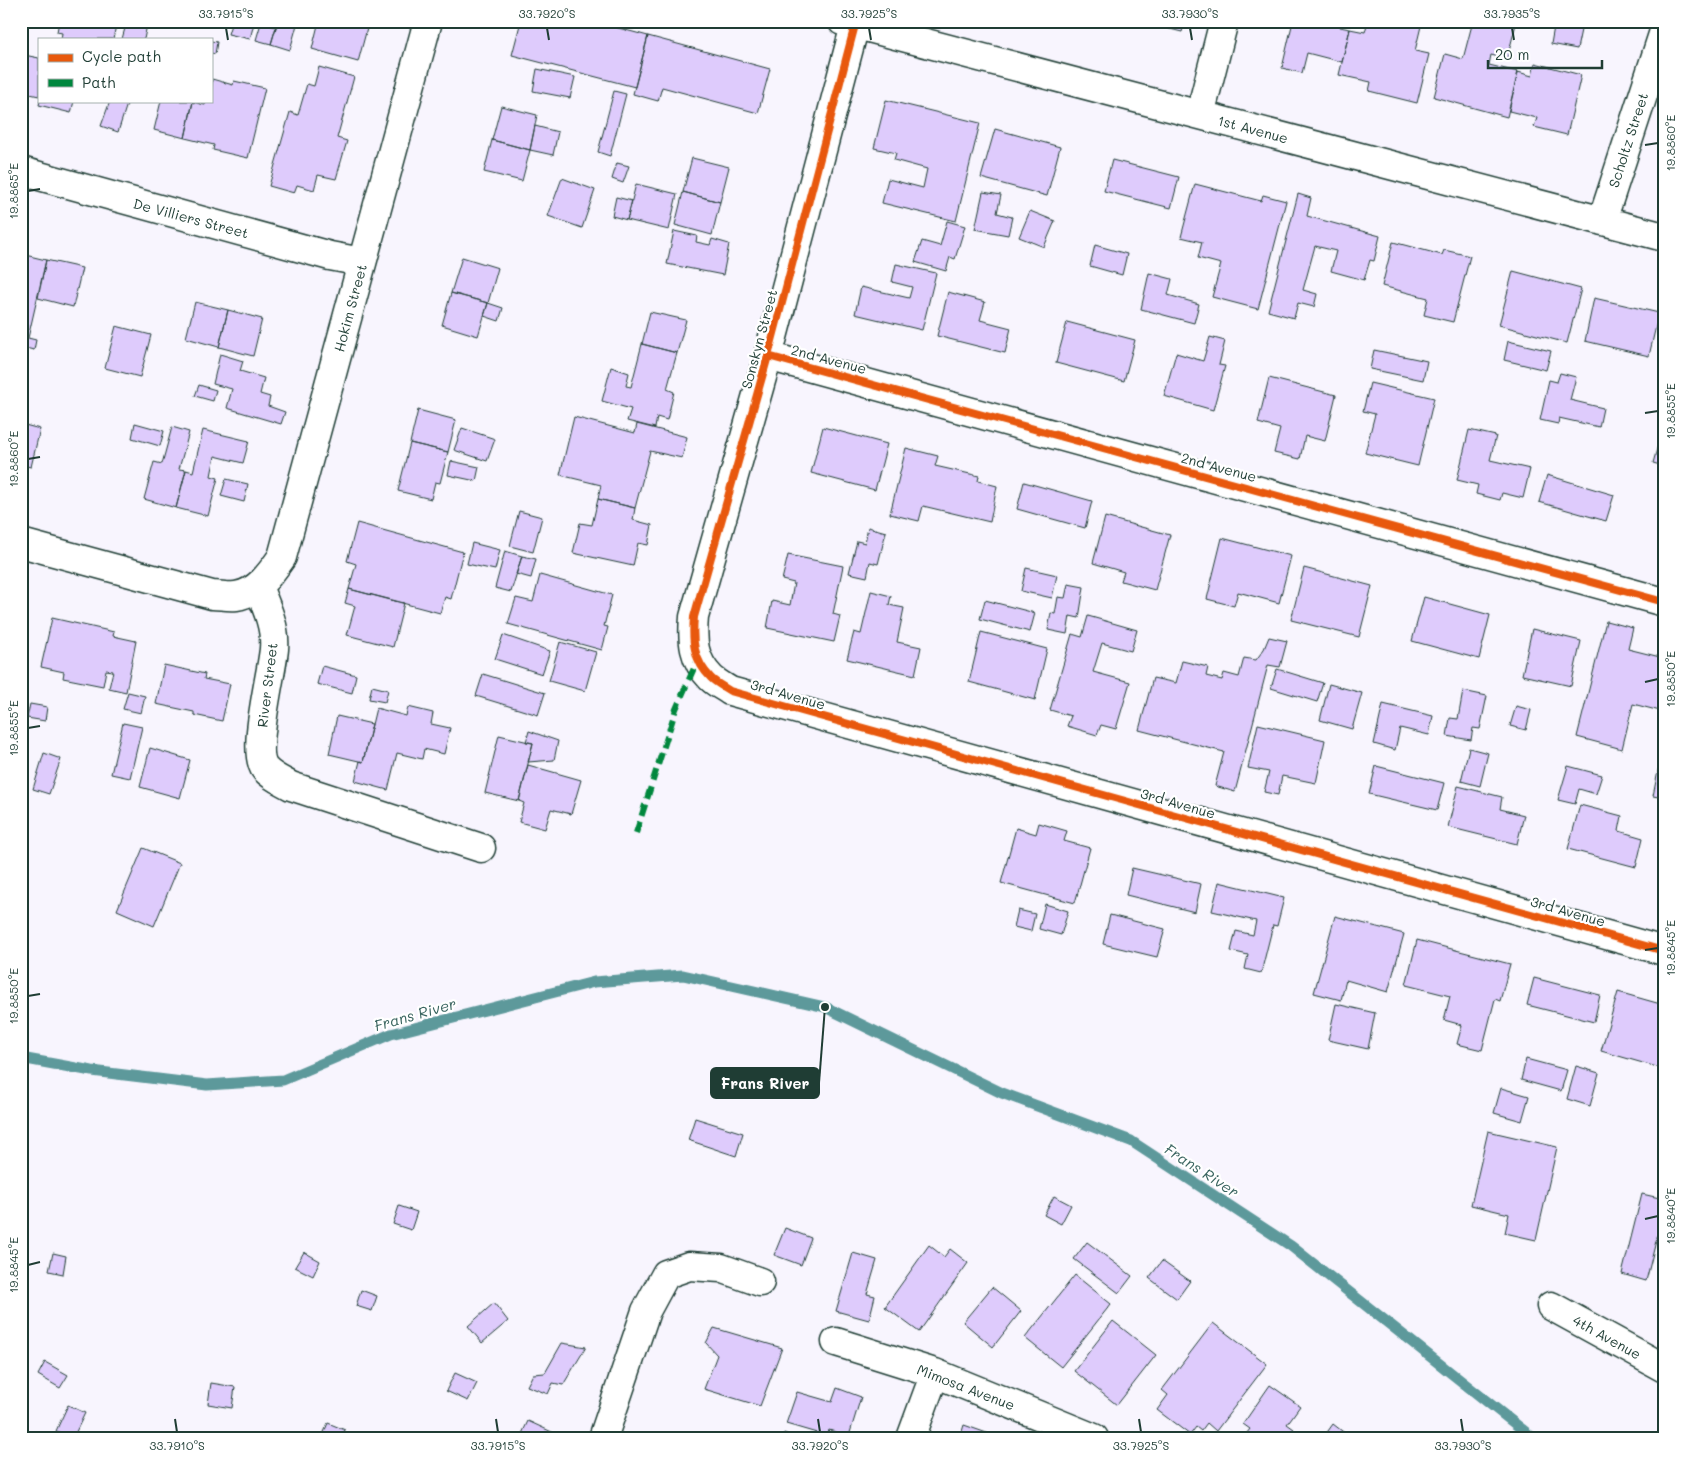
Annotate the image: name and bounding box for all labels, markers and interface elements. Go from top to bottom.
text: 33.7915°S [198,5,254,21]
text: 33.7920°S [519,5,576,21]
text: 33.7925°S [841,5,897,21]
text: 33.7930°S [1161,5,1219,21]
text: 33.7935°S [1484,5,1541,21]
legend [38,38,212,102]
scale bar [1488,38,1601,70]
text: 20 m [1495,44,1529,64]
text: Cycle path [82,46,161,66]
text: Path [82,72,116,92]
street label: Scholtz Street [1604,90,1652,190]
street label: 1st Avenue [1216,110,1290,148]
text: 19.8860°E [1662,115,1678,171]
text: 19.8865°E [5,163,21,219]
street label: De Villiers Street [131,193,251,243]
street label: Hokim Street [329,262,371,354]
street label: Sonskyn Street [737,287,781,391]
street label: 2nd Avenue [789,340,869,378]
text: 19.8855°E [1662,383,1678,439]
text: 19.8860°E [5,431,21,487]
street label: 2nd Avenue [1179,448,1259,486]
street label: River Street [252,641,282,729]
text: 19.8850°E [1662,651,1678,707]
street label: 3rd Avenue [748,674,828,714]
text: 19.8855°E [5,700,21,756]
street label: 3rd Avenue [1138,783,1218,823]
street label: 3rd Avenue [1528,891,1608,931]
text: 19.8845°E [1662,920,1678,976]
text: 19.8850°E [5,968,21,1024]
water label: Frans River [372,993,459,1035]
callout: Frans River [711,1068,819,1098]
text: Frans River [721,1073,809,1093]
water label: Frans River [1161,1139,1243,1202]
text: 19.8840°E [1662,1188,1678,1244]
text: 19.8845°E [5,1237,21,1293]
street label: 4th Avenue [1570,1310,1644,1364]
street label: Mimosa Avenue [914,1360,1018,1414]
text: 33.7910°S [149,1437,205,1453]
text: 33.7915°S [470,1437,526,1453]
text: 33.7920°S [792,1437,849,1453]
text: 33.7925°S [1113,1437,1169,1453]
text: 33.7930°S [1434,1437,1492,1453]

